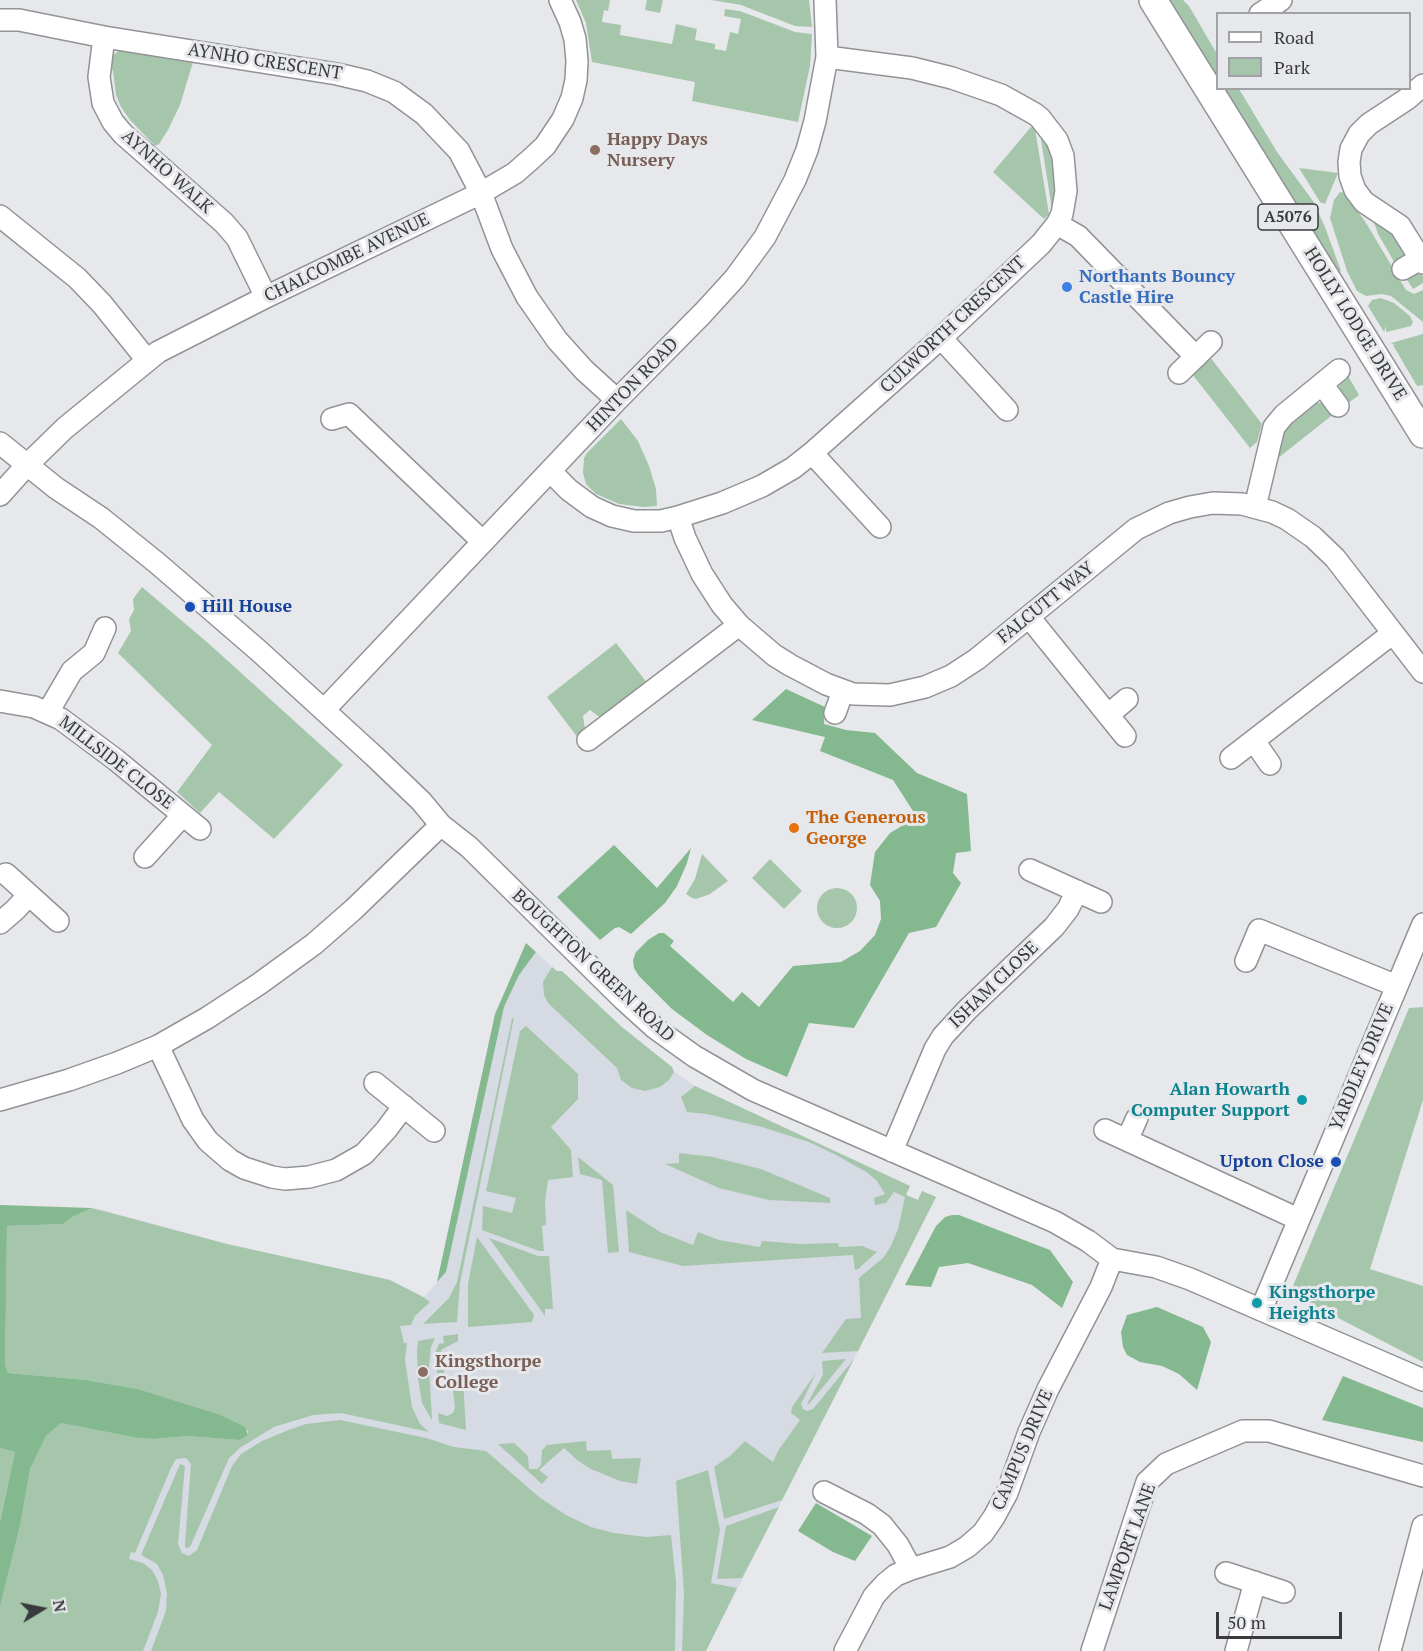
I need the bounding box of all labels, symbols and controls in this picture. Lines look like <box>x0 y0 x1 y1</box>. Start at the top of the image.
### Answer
legend <box>1216 12 1411 90</box>
text: Road <box>1274 25 1314 49</box>
street label: AYNHO CRESCENT <box>186 39 344 85</box>
text: Park <box>1274 55 1310 79</box>
street label: AYNHO WALK <box>117 125 217 219</box>
place label: Happy Days Nursery <box>607 129 708 172</box>
marker: Happy Days Nursery <box>588 143 602 157</box>
road number: A5076 <box>1258 204 1318 230</box>
street label: CHALCOMBE AVENUE <box>261 209 433 307</box>
street label: HOLLY LODGE DRIVE <box>1299 243 1411 405</box>
street label: CULWORTH CRESCENT <box>876 252 1030 398</box>
place label: Northants Bouncy Castle Hire <box>1079 266 1235 308</box>
marker: Northants Bouncy Castle Hire <box>1060 280 1074 294</box>
street label: HINTON ROAD <box>583 333 683 437</box>
street label: FALCUTT WAY <box>993 557 1099 649</box>
place label: Hill House <box>202 596 292 618</box>
marker: Hill House <box>183 600 197 614</box>
street label: MILLSIDE CLOSE <box>54 711 178 815</box>
place label: The Generous George <box>806 807 926 850</box>
marker: The Generous George <box>787 821 801 835</box>
street label: BOUGHTON GREEN ROAD <box>507 885 679 1047</box>
street label: ISHAM CLOSE <box>945 937 1043 1033</box>
street label: YARDLEY DRIVE <box>1325 1000 1399 1134</box>
place label: Alan Howarth Computer Support <box>1131 1079 1290 1122</box>
marker: Alan Howarth Computer Support <box>1295 1093 1309 1107</box>
place label: Upton Close <box>1220 1151 1324 1173</box>
marker: Upton Close <box>1329 1155 1343 1169</box>
place label: Kingsthorpe Heights <box>1269 1282 1375 1324</box>
marker: Kingsthorpe Heights <box>1250 1296 1264 1310</box>
place label: Kingsthorpe College <box>435 1351 541 1394</box>
marker: Kingsthorpe College <box>416 1365 430 1379</box>
street label: CAMPUS DRIVE <box>988 1386 1058 1514</box>
street label: LAMPORT LANE <box>1095 1481 1161 1613</box>
north arrow <box>12 1579 72 1639</box>
text: N <box>48 1598 72 1614</box>
scale bar <box>1219 1600 1345 1638</box>
text: 50 m <box>1227 1610 1266 1634</box>

